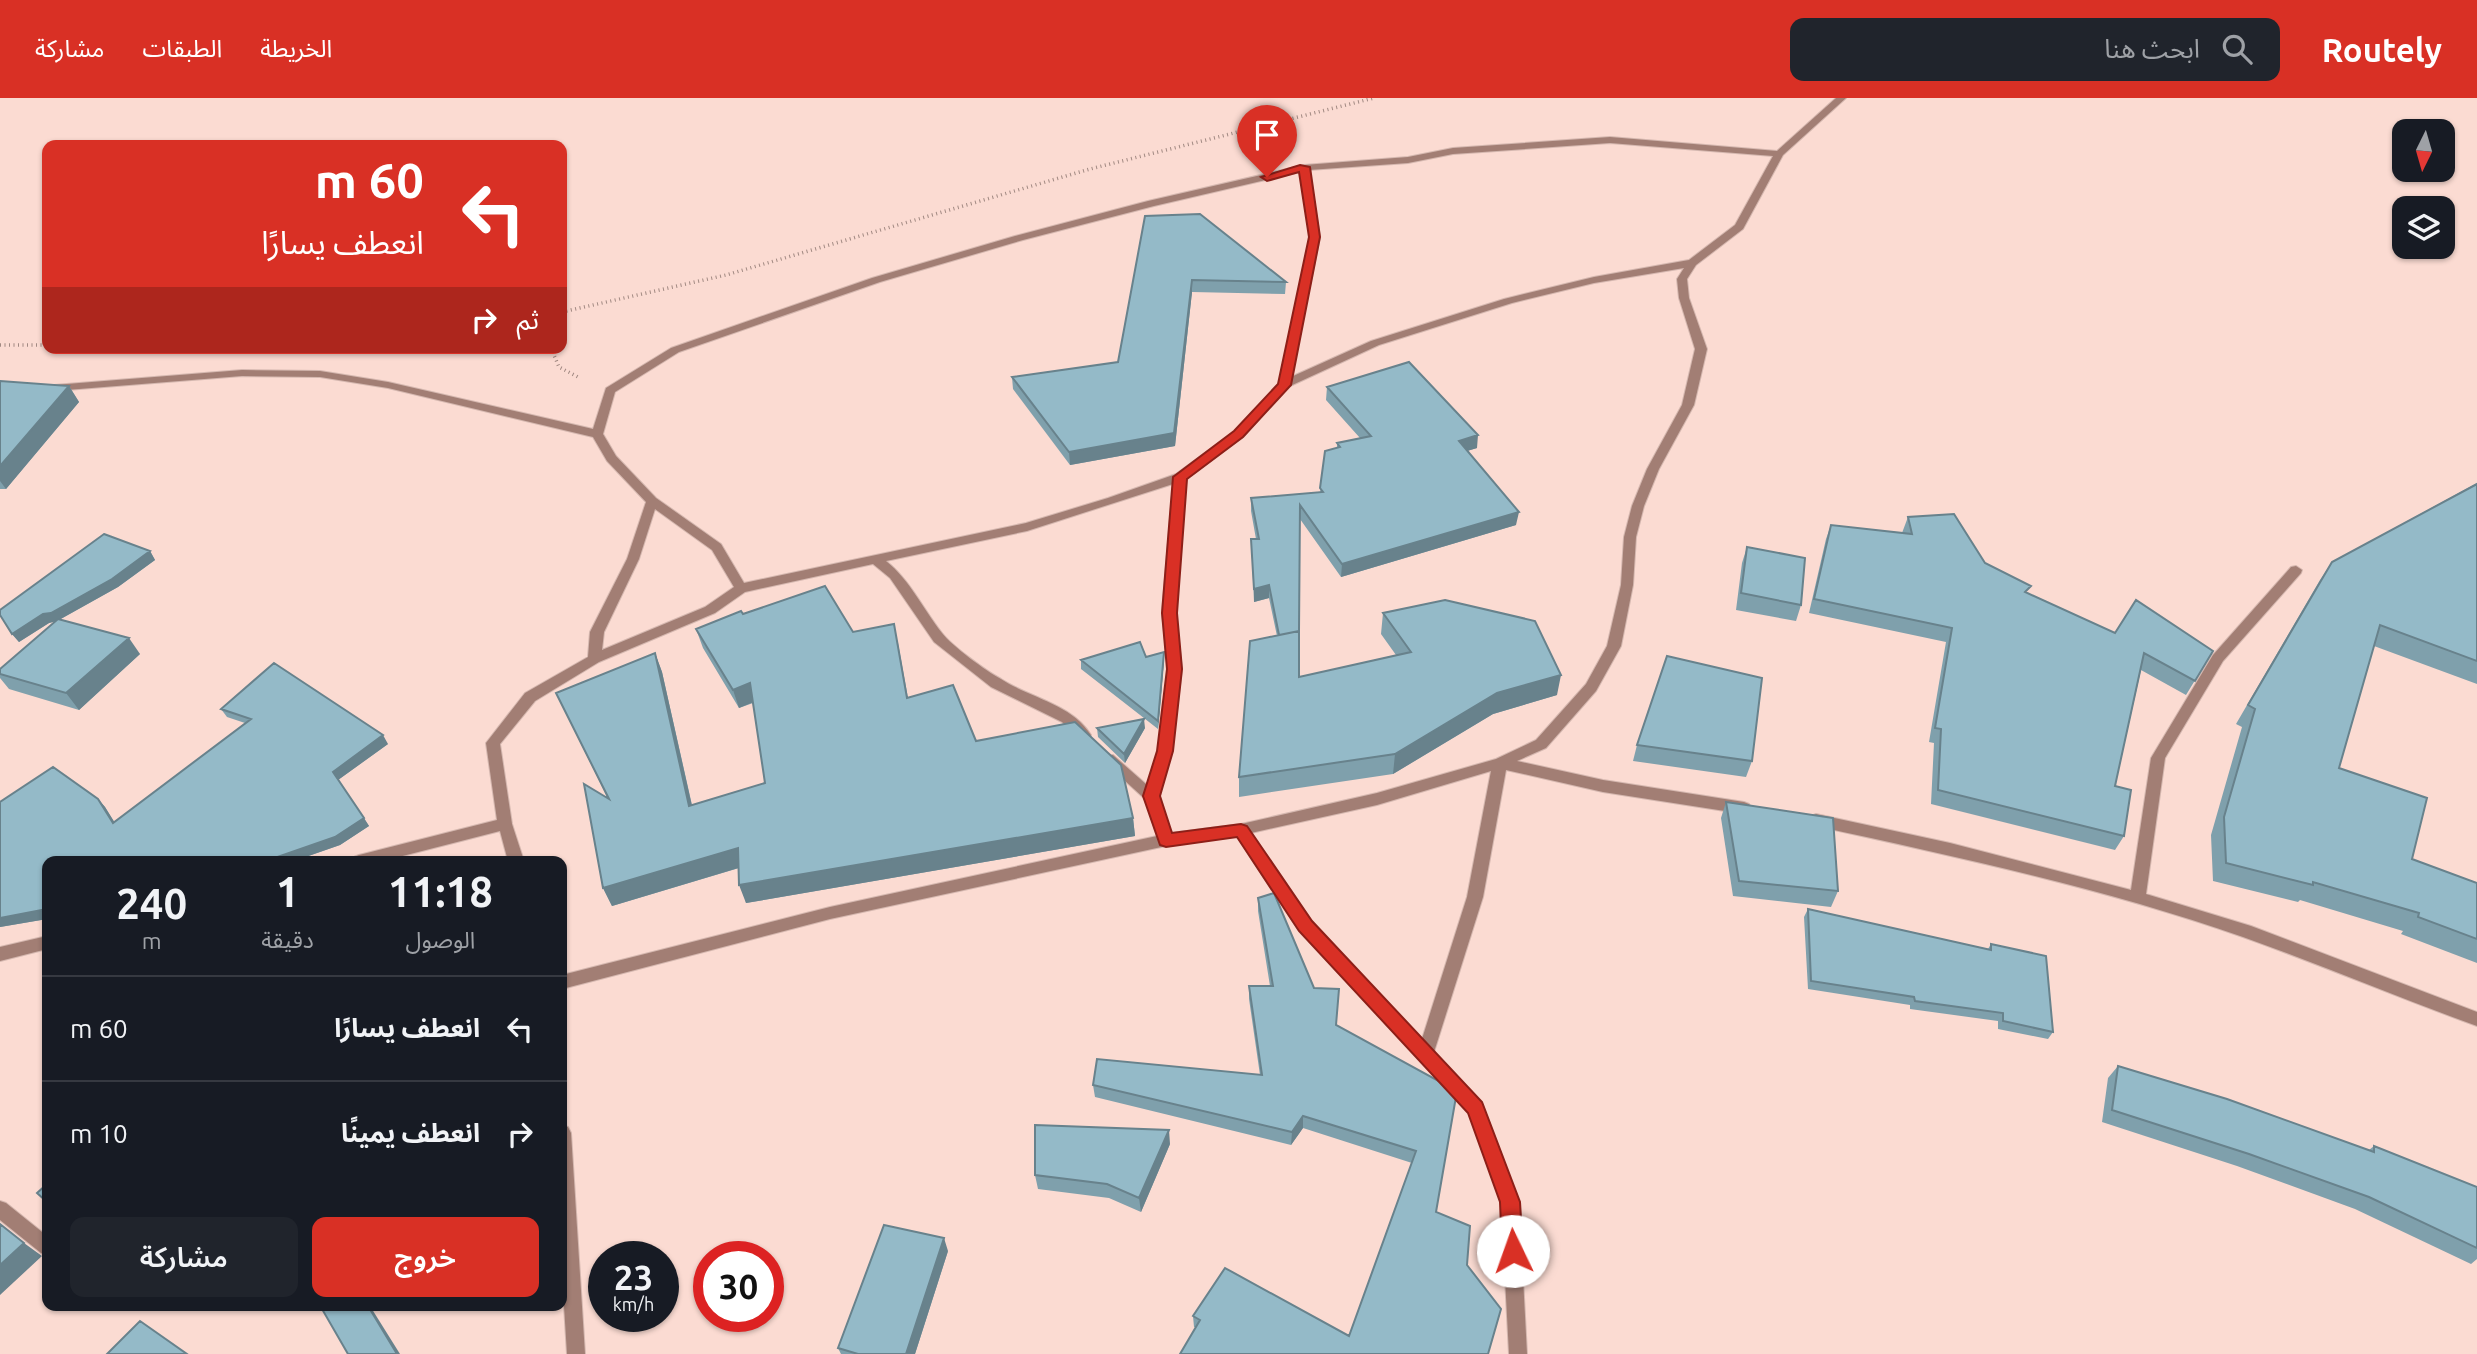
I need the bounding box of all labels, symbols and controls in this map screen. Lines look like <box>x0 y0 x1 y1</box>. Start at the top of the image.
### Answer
search box <box>1790 18 2280 81</box>
icon: search <box>2218 30 2256 68</box>
text: Routely <box>2322 31 2442 68</box>
text: ابحث هنا <box>2104 34 2200 63</box>
text: مشاركة <box>35 35 104 62</box>
text: الطبقات <box>142 35 222 62</box>
text: الخريطة <box>260 35 332 62</box>
pin <box>1237 105 1297 177</box>
icon: arrive <box>1248 116 1286 154</box>
north arrow <box>2392 119 2455 182</box>
map controls <box>2392 119 2455 259</box>
text: 60 m <box>315 152 424 207</box>
icon: left <box>448 168 539 259</box>
button: layers <box>2392 196 2455 259</box>
text: انعطف يسارًا <box>261 224 424 260</box>
icon: right <box>465 301 503 339</box>
text: ثم <box>517 305 539 334</box>
text: 1 <box>276 868 299 915</box>
text: 11:18 <box>388 868 493 915</box>
text: 240 <box>116 880 187 927</box>
text: دقيقة <box>261 927 314 952</box>
text: الوصول <box>405 927 475 952</box>
text: m <box>142 928 162 953</box>
icon: left <box>501 1010 539 1048</box>
text: انعطف يسارًا <box>334 1013 480 1042</box>
text: 60 m <box>70 1014 128 1043</box>
icon: right <box>501 1115 539 1153</box>
text: انعطف يمينًا <box>341 1118 480 1147</box>
text: 10 m <box>70 1119 128 1148</box>
position arrow <box>1476 1214 1550 1288</box>
button: مشاركة <box>70 1217 298 1297</box>
button: خروج <box>312 1217 539 1297</box>
speed limit sign: 30 <box>693 1241 784 1332</box>
text: 23 <box>614 1257 653 1297</box>
text: km/h <box>613 1294 654 1314</box>

